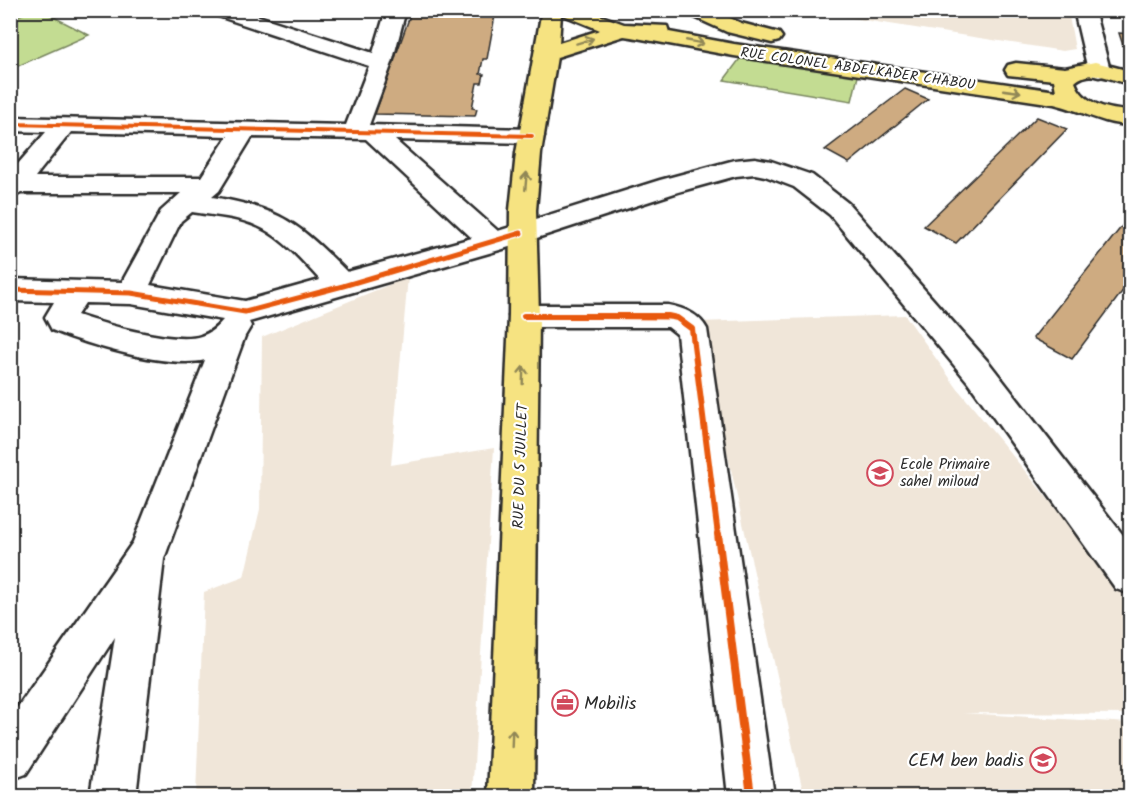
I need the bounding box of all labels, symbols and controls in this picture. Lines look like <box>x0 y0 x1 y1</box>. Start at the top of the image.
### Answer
one-way arrow <box>575 35 594 46</box>
one-way arrow <box>684 37 704 48</box>
street label: RUE COLONEL ABDELKADER CHABOU <box>739 42 977 96</box>
one-way arrow <box>1002 85 1021 96</box>
one-way arrow <box>521 171 532 191</box>
one-way arrow <box>517 366 528 386</box>
street label: RUE DU 5 JUILLET <box>507 401 535 529</box>
place label: Ecole Primaire sahel miloud <box>900 453 990 494</box>
school or university icon: Ecole Primaire sahel miloud <box>865 458 895 488</box>
office icon: Mobilis <box>550 688 580 718</box>
place label: Mobilis <box>584 690 637 719</box>
one-way arrow <box>507 729 518 749</box>
school or university icon: CEM ben badis <box>1028 745 1058 775</box>
place label: CEM ben badis <box>908 747 1024 776</box>

